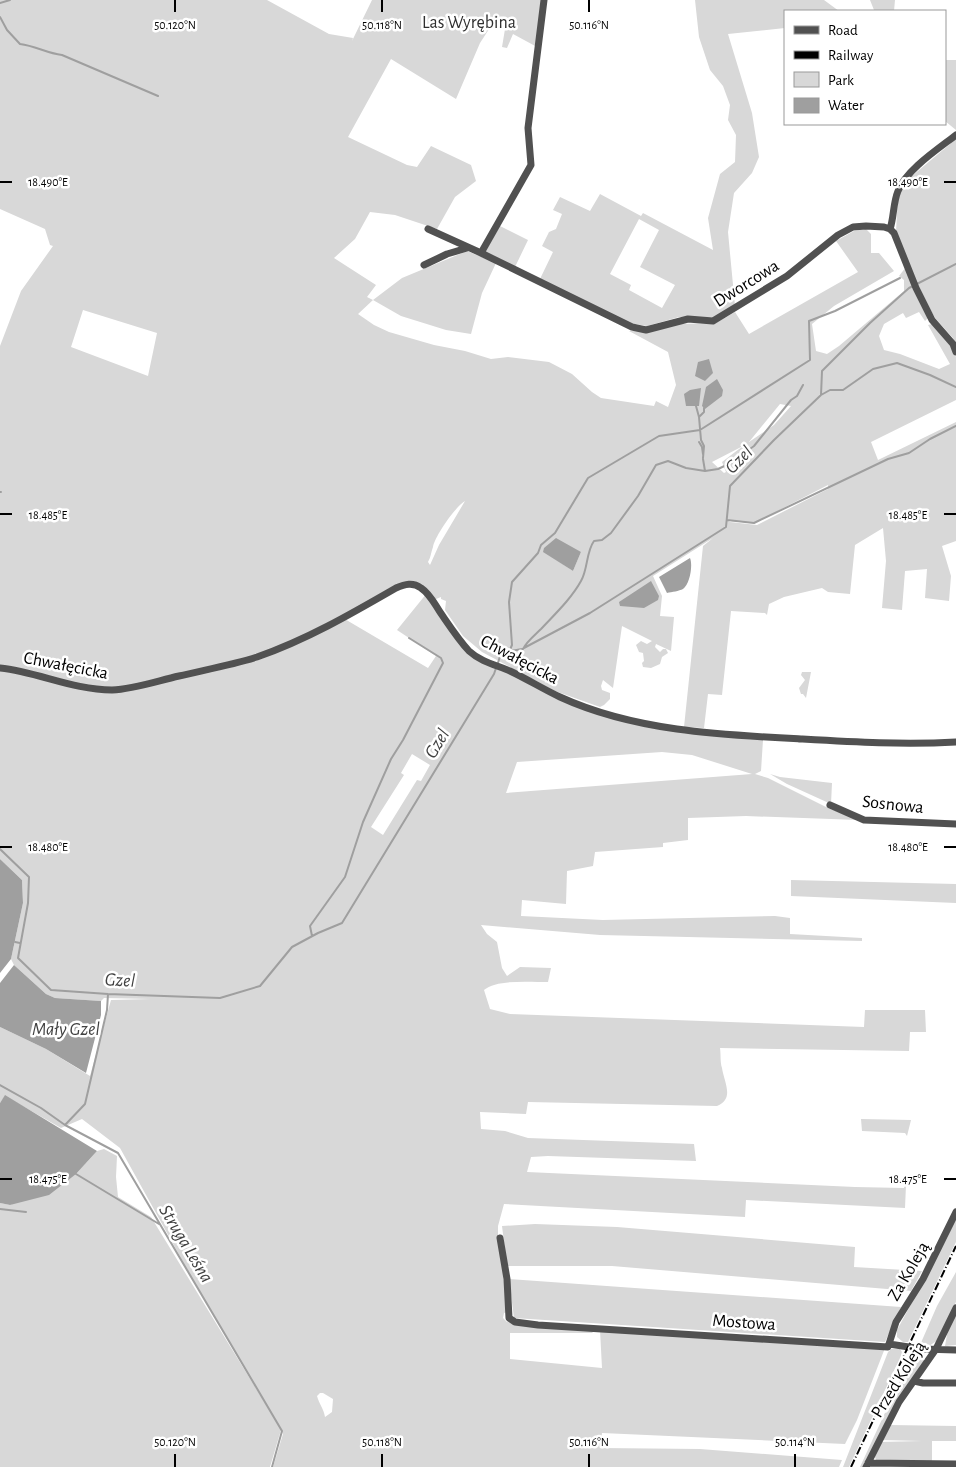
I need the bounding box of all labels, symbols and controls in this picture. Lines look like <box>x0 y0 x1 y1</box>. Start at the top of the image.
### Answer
legend <box>784 10 946 125</box>
park label: Las Wyrębina <box>422 14 516 32</box>
text: 50.120°N <box>154 19 196 31</box>
text: 50.118°N <box>362 19 402 31</box>
text: 50.116°N <box>569 19 609 31</box>
text: Road <box>828 23 858 38</box>
text: Railway <box>828 48 874 63</box>
text: Park <box>828 73 854 88</box>
text: Water <box>828 98 864 113</box>
text: 18.490°E <box>28 176 68 188</box>
text: 18.490°E <box>888 176 928 188</box>
street label: Dworcowa <box>711 257 783 311</box>
water label: Gzel <box>722 442 757 478</box>
text: 18.485°E <box>29 509 67 521</box>
text: 18.485°E <box>889 509 927 521</box>
street label: Chwałęcicka <box>477 632 562 688</box>
street label: Chwałęcicka <box>22 649 110 683</box>
water label: Gzel <box>421 726 453 762</box>
street label: Sosnowa <box>861 793 925 817</box>
text: 18.480°E <box>28 841 68 853</box>
text: 18.480°E <box>888 841 928 853</box>
water label: Gzel <box>104 970 136 991</box>
water label: Mały Gzel <box>32 1020 100 1039</box>
text: 18.475°E <box>29 1173 67 1185</box>
text: 18.475°E <box>889 1173 927 1185</box>
water label: Struga Leśna <box>155 1201 216 1286</box>
street label: Za Koleją <box>885 1238 933 1304</box>
street label: Mostowa <box>712 1312 776 1334</box>
street label: Przed Koleją <box>868 1337 930 1421</box>
text: 50.120°N <box>154 1436 196 1448</box>
text: 50.118°N <box>362 1436 402 1448</box>
text: 50.116°N <box>569 1436 609 1448</box>
text: 50.114°N <box>775 1436 815 1448</box>

